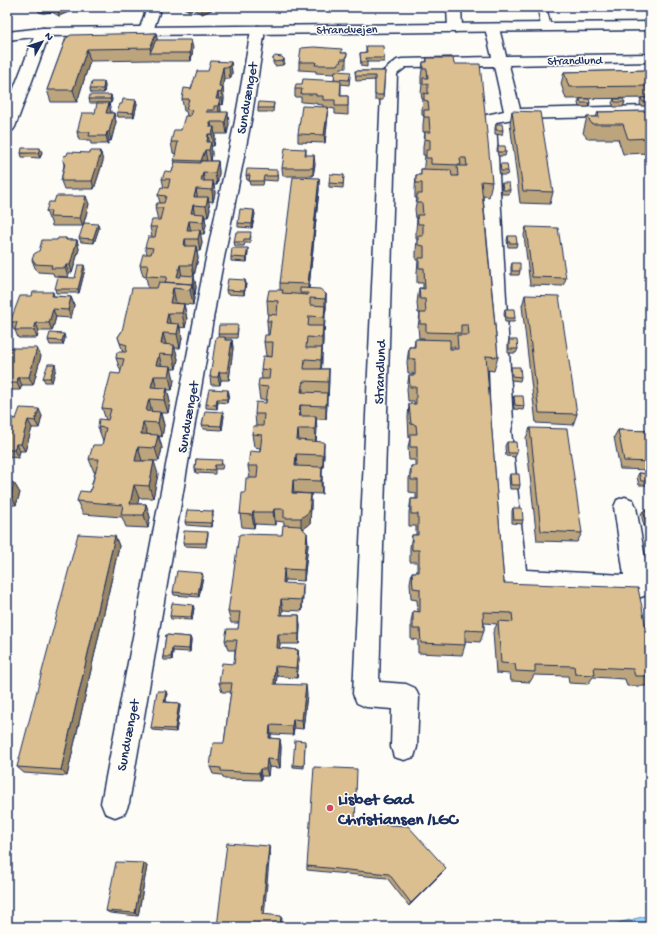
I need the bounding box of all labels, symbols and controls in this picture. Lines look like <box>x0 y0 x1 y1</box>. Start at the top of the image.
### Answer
north arrow <box>22 22 62 62</box>
street label: Strandvejen <box>316 23 378 39</box>
text: N <box>41 30 55 44</box>
street label: Strandlund <box>547 55 604 69</box>
street label: Sundvænget <box>234 60 263 136</box>
street label: Strandlund <box>372 338 391 405</box>
street label: Sundvænget <box>175 379 204 455</box>
street label: Sundvænget <box>114 697 145 773</box>
place label: Lisbet Gad Christiansen /LGC <box>337 791 460 831</box>
marker: Lisbet Gad Christiansen /LGC <box>325 803 335 813</box>

